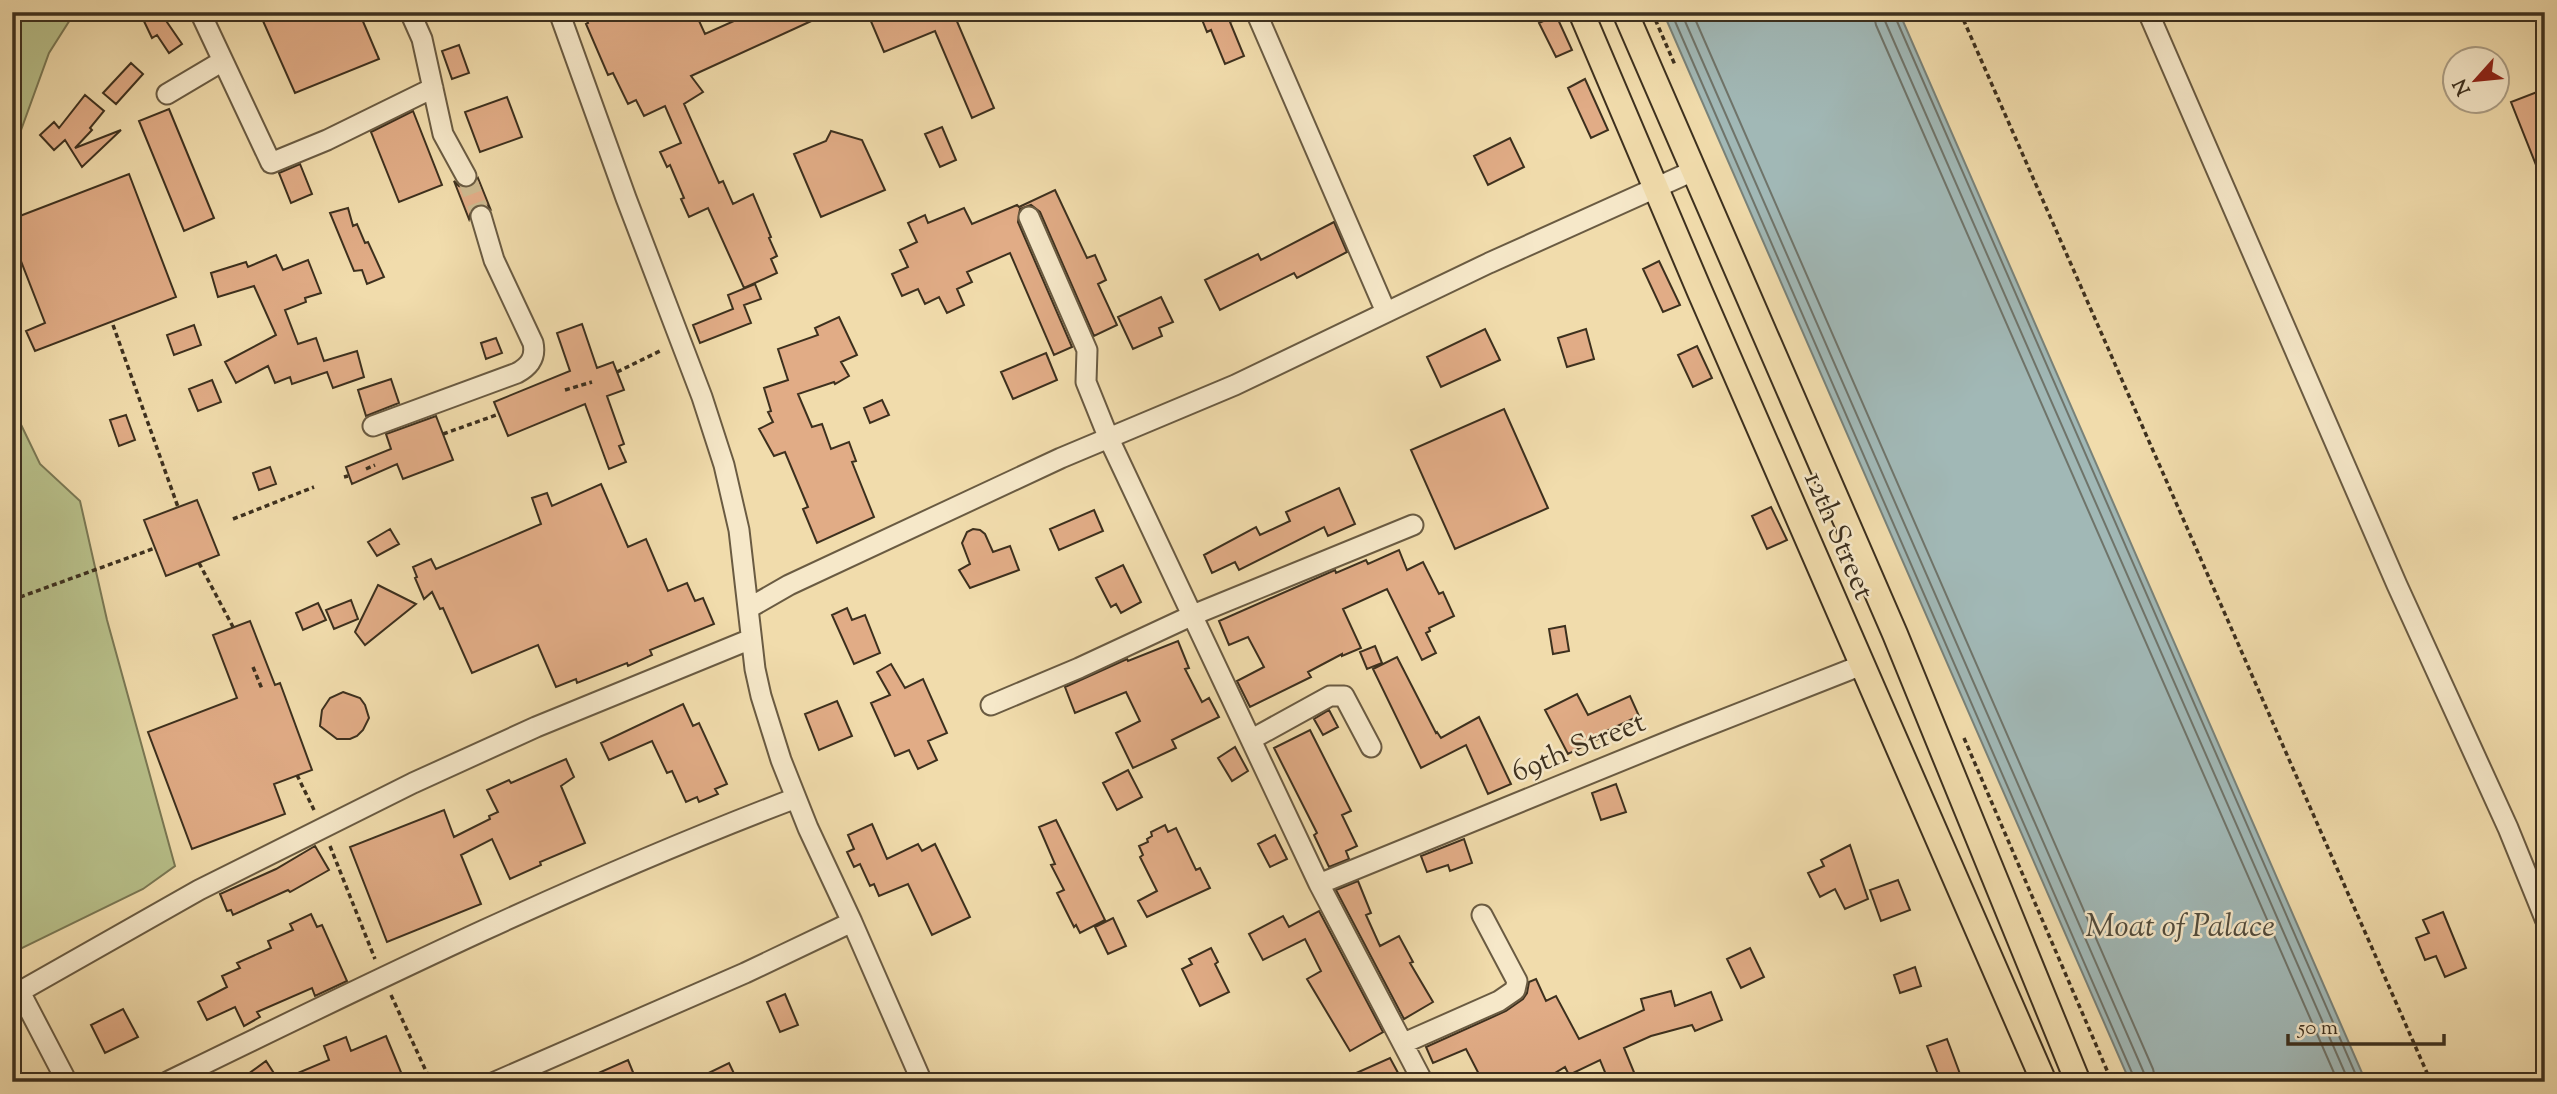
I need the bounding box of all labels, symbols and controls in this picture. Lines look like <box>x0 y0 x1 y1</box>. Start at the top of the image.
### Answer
north arrow <box>2442 46 2512 116</box>
text: N <box>2448 74 2479 99</box>
street label: 12th Street <box>1791 465 1884 607</box>
street label: 69th Street <box>1505 702 1652 795</box>
water label: Moat of Palace <box>2085 905 2275 951</box>
scale bar <box>2288 1003 2443 1047</box>
text: 50 m <box>2297 1014 2338 1044</box>

